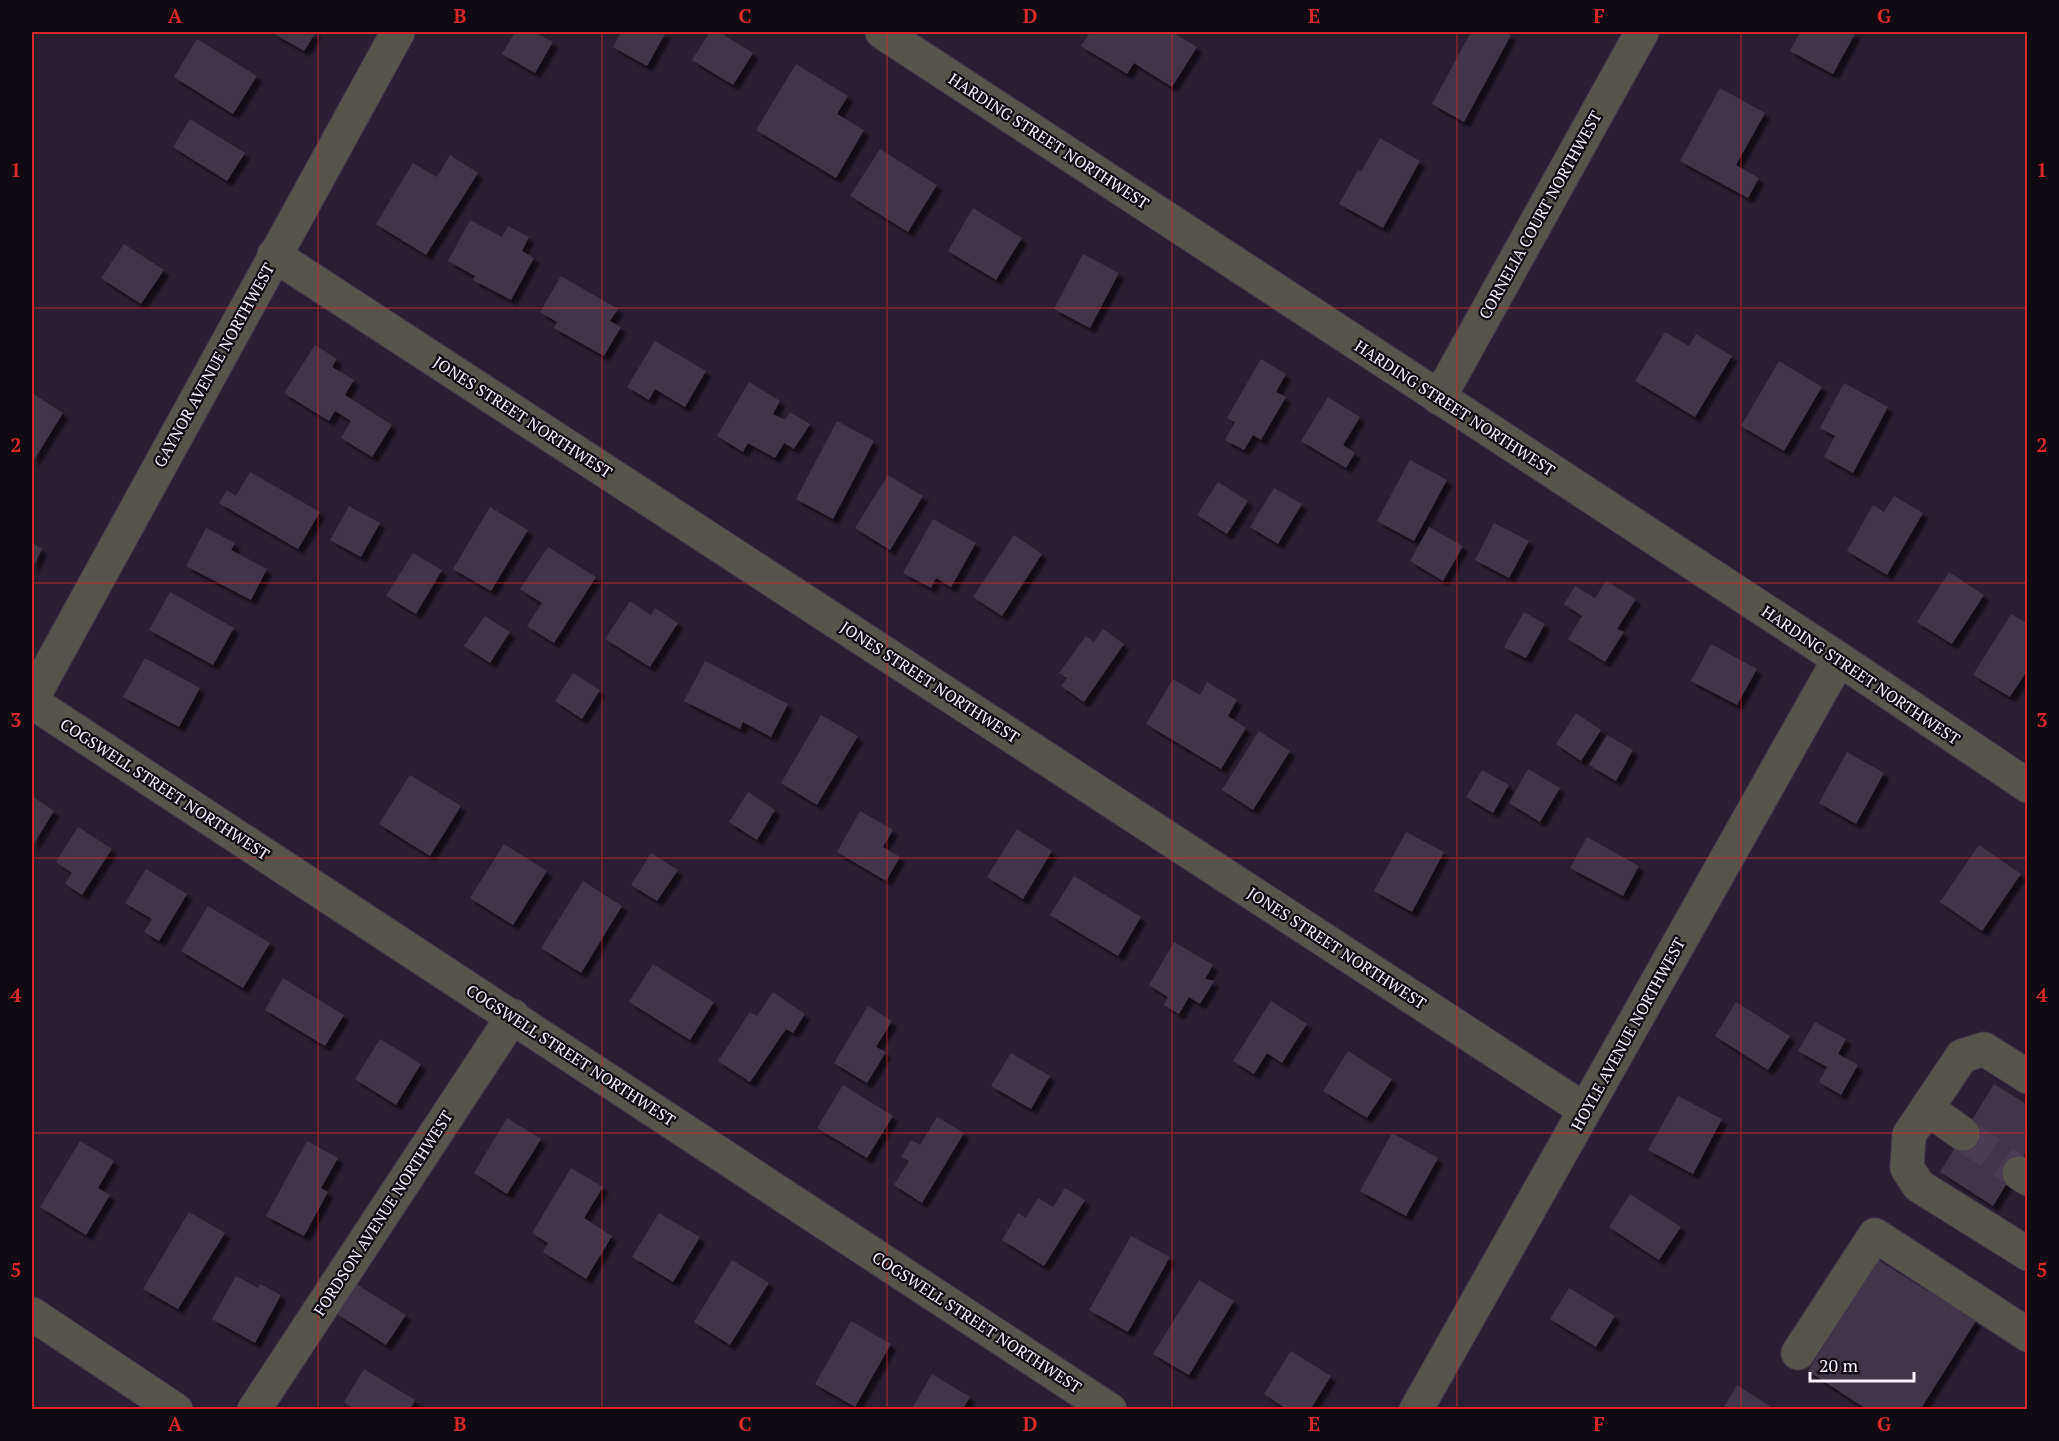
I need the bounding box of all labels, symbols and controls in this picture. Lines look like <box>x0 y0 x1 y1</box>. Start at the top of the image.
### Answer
text: A <box>168 2 183 29</box>
text: B <box>454 2 467 29</box>
text: C <box>738 2 752 29</box>
text: D <box>1023 2 1037 29</box>
text: E <box>1308 2 1320 29</box>
text: F <box>1593 2 1605 29</box>
text: G <box>1877 2 1891 29</box>
street label: HARDING STREET NORTHWEST <box>945 68 1153 214</box>
street label: CORNELIA COURT NORTHWEST <box>1473 107 1607 323</box>
text: 1 <box>10 156 22 183</box>
text: 1 <box>2036 156 2048 183</box>
street label: GAYNOR AVENUE NORTHWEST <box>148 259 280 471</box>
street label: HARDING STREET NORTHWEST <box>1351 335 1559 481</box>
street label: JONES STREET NORTHWEST <box>429 351 617 483</box>
text: 2 <box>10 431 22 458</box>
text: 2 <box>2036 431 2048 458</box>
street label: HARDING STREET NORTHWEST <box>1758 600 1965 750</box>
street label: JONES STREET NORTHWEST <box>836 616 1024 748</box>
text: 3 <box>10 706 22 733</box>
text: 3 <box>2036 706 2048 733</box>
street label: COGSWELL STREET NORTHWEST <box>56 713 274 865</box>
street label: JONES STREET NORTHWEST <box>1243 882 1431 1014</box>
street label: HOYLE AVENUE NORTHWEST <box>1566 934 1690 1134</box>
street label: COGSWELL STREET NORTHWEST <box>462 979 680 1131</box>
text: 4 <box>10 981 22 1008</box>
text: 4 <box>2036 981 2048 1008</box>
street label: FORDSON AVENUE NORTHWEST <box>308 1106 458 1320</box>
street label: COGSWELL STREET NORTHWEST <box>868 1246 1086 1398</box>
text: 5 <box>10 1256 22 1283</box>
text: 5 <box>2036 1256 2048 1283</box>
scale bar <box>1810 1345 1914 1383</box>
text: 20 m <box>1819 1353 1859 1377</box>
text: A <box>168 1410 183 1437</box>
text: B <box>454 1410 467 1437</box>
text: C <box>738 1410 752 1437</box>
text: D <box>1023 1410 1037 1437</box>
text: E <box>1308 1410 1320 1437</box>
text: F <box>1593 1410 1605 1437</box>
text: G <box>1877 1410 1891 1437</box>

